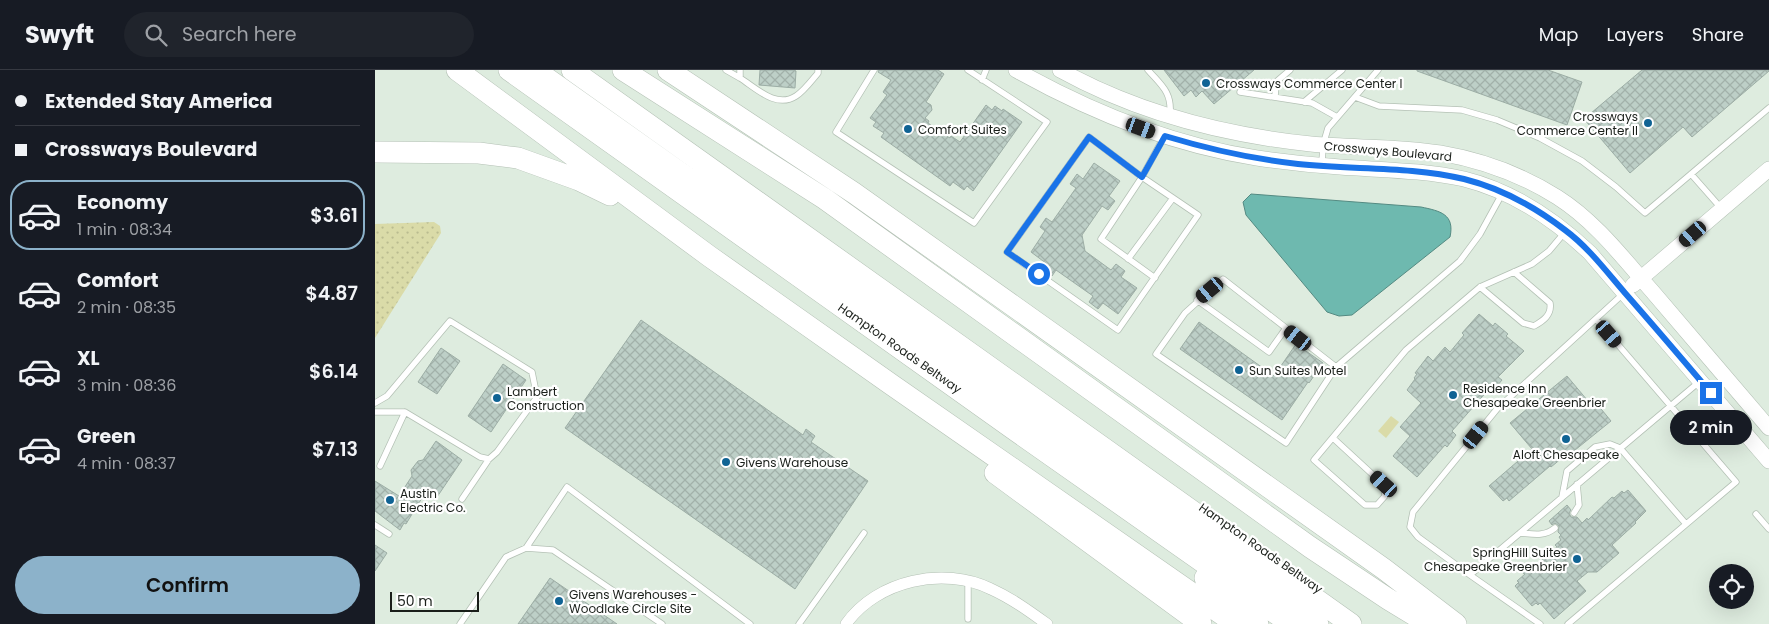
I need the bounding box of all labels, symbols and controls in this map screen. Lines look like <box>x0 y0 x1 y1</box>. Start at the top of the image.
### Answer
search box <box>124 12 474 57</box>
text: Swyft <box>25 18 94 51</box>
icon: search <box>142 21 170 49</box>
text: Search here <box>182 21 297 48</box>
text: Map <box>1539 22 1579 47</box>
text: Layers <box>1607 22 1664 47</box>
text: Share <box>1692 22 1744 47</box>
place label: Crossways Commerce Center I <box>1216 75 1403 92</box>
marker: Crossways Commerce Center I <box>1200 77 1212 89</box>
text: Extended Stay America <box>45 88 273 115</box>
place label: Crossways Commerce Center II <box>1517 108 1638 139</box>
car <box>1124 116 1157 140</box>
marker: Crossways Commerce Center II <box>1642 117 1654 129</box>
place label: Comfort Suites <box>918 121 1007 138</box>
marker: Comfort Suites <box>902 123 914 135</box>
text: Crossways Boulevard <box>45 136 257 163</box>
street label: Crossways Boulevard <box>1323 137 1453 165</box>
text: Economy <box>77 189 168 216</box>
icon: car <box>17 193 62 238</box>
text: $3.61 <box>310 202 358 229</box>
text: 1 min · 08:34 <box>77 218 172 241</box>
car <box>1676 218 1709 250</box>
route start <box>1028 263 1050 285</box>
text: Comfort <box>77 267 159 294</box>
icon: car <box>17 271 62 316</box>
car <box>1193 275 1226 305</box>
text: $4.87 <box>305 280 358 307</box>
text: 2 min · 08:35 <box>77 296 176 319</box>
street label: Hampton Roads Beltway <box>835 299 965 397</box>
car <box>1593 318 1624 350</box>
car <box>1281 323 1314 353</box>
text: XL <box>77 345 100 372</box>
icon: car <box>17 349 62 394</box>
text: $6.14 <box>309 358 358 385</box>
place label: Sun Suites Motel <box>1249 362 1346 379</box>
marker: Sun Suites Motel <box>1233 364 1245 376</box>
text: 3 min · 08:36 <box>77 374 176 397</box>
place label: Residence Inn Chesapeake Greenbrier <box>1463 380 1607 411</box>
route end <box>1700 382 1722 404</box>
place label: Lambert Construction <box>507 383 584 414</box>
marker: Residence Inn Chesapeake Greenbrier <box>1447 389 1459 401</box>
marker: Lambert Construction <box>491 392 503 404</box>
callout: 2 min <box>1670 410 1752 446</box>
text: 2 min <box>1689 416 1733 439</box>
car <box>1460 419 1491 451</box>
text: Green <box>77 423 136 450</box>
icon: car <box>17 427 62 472</box>
marker: Aloft Chesapeake <box>1560 433 1572 445</box>
text: $7.13 <box>312 436 358 463</box>
place label: Aloft Chesapeake <box>1513 446 1619 463</box>
text: 4 min · 08:37 <box>77 452 176 475</box>
place label: Givens Warehouse <box>736 454 848 471</box>
marker: Givens Warehouse <box>720 456 732 468</box>
car <box>1367 468 1400 500</box>
place label: Austin Electric Co. <box>400 485 466 516</box>
marker: Austin Electric Co. <box>384 494 396 506</box>
street label: Hampton Roads Beltway <box>1196 499 1326 597</box>
place label: SpringHill Suites Chesapeake Greenbrier <box>1424 544 1568 575</box>
marker: SpringHill Suites Chesapeake Greenbrier <box>1571 553 1583 565</box>
button: Confirm <box>15 556 360 614</box>
map controls <box>1709 564 1754 609</box>
button: locate <box>1709 564 1754 609</box>
place label: Givens Warehouses - Woodlake Circle Site <box>569 586 697 617</box>
scale bar <box>390 589 479 612</box>
text: 50 m <box>397 591 433 611</box>
marker: Givens Warehouses - Woodlake Circle Site <box>553 595 565 607</box>

